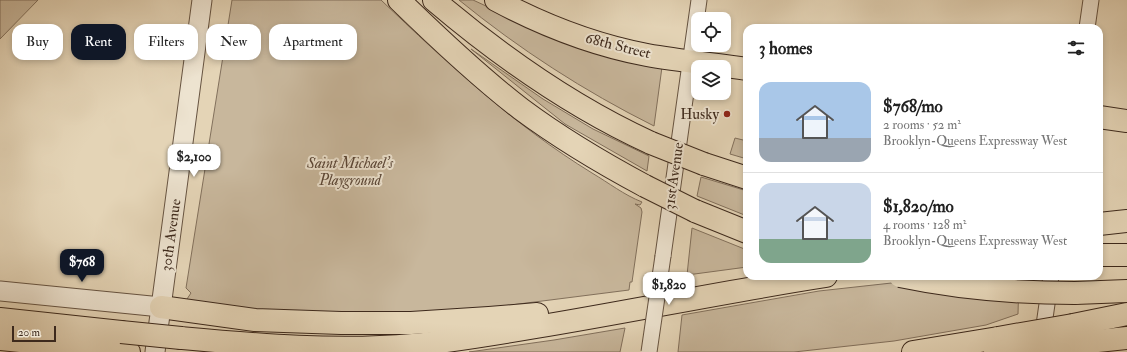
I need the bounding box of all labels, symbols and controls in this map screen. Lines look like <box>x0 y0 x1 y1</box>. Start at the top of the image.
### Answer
map controls <box>691 12 731 100</box>
button: locate <box>691 12 731 52</box>
chip: Buy <box>12 24 63 60</box>
chip: Rent <box>71 24 126 60</box>
chip: Filters <box>134 24 198 60</box>
chip: New <box>206 24 261 60</box>
chip: Apartment <box>269 24 357 60</box>
street label: 68th Street <box>583 29 653 63</box>
icon: filters <box>1065 37 1087 59</box>
text: 3 homes <box>759 38 812 59</box>
button: layers <box>691 60 731 100</box>
text: $768/mo <box>883 96 943 117</box>
icon: home <box>791 98 839 146</box>
place label: Husky <box>680 105 719 124</box>
marker: Husky <box>722 109 732 119</box>
text: 2 rooms · 52 m² <box>883 117 961 133</box>
text: Brooklyn-Queens Expressway West <box>883 133 1067 149</box>
street label: 31st Avenue <box>660 141 688 211</box>
pin: $2,100 <box>161 144 227 178</box>
text: $2,100 <box>177 149 211 165</box>
park label: Saint Michael's Playground <box>306 154 394 190</box>
text: $1,820/mo <box>883 196 954 217</box>
street label: 30th Avenue <box>157 198 185 272</box>
icon: home <box>791 199 839 247</box>
text: 4 rooms · 128 m² <box>883 217 966 233</box>
text: Brooklyn-Queens Expressway West <box>883 233 1067 249</box>
pin: $768 <box>58 249 106 283</box>
text: $768 <box>69 254 95 270</box>
pin: $1,820 <box>636 272 702 306</box>
text: $1,820 <box>652 277 686 293</box>
scale bar <box>12 324 56 343</box>
text: 20 m <box>18 326 40 339</box>

